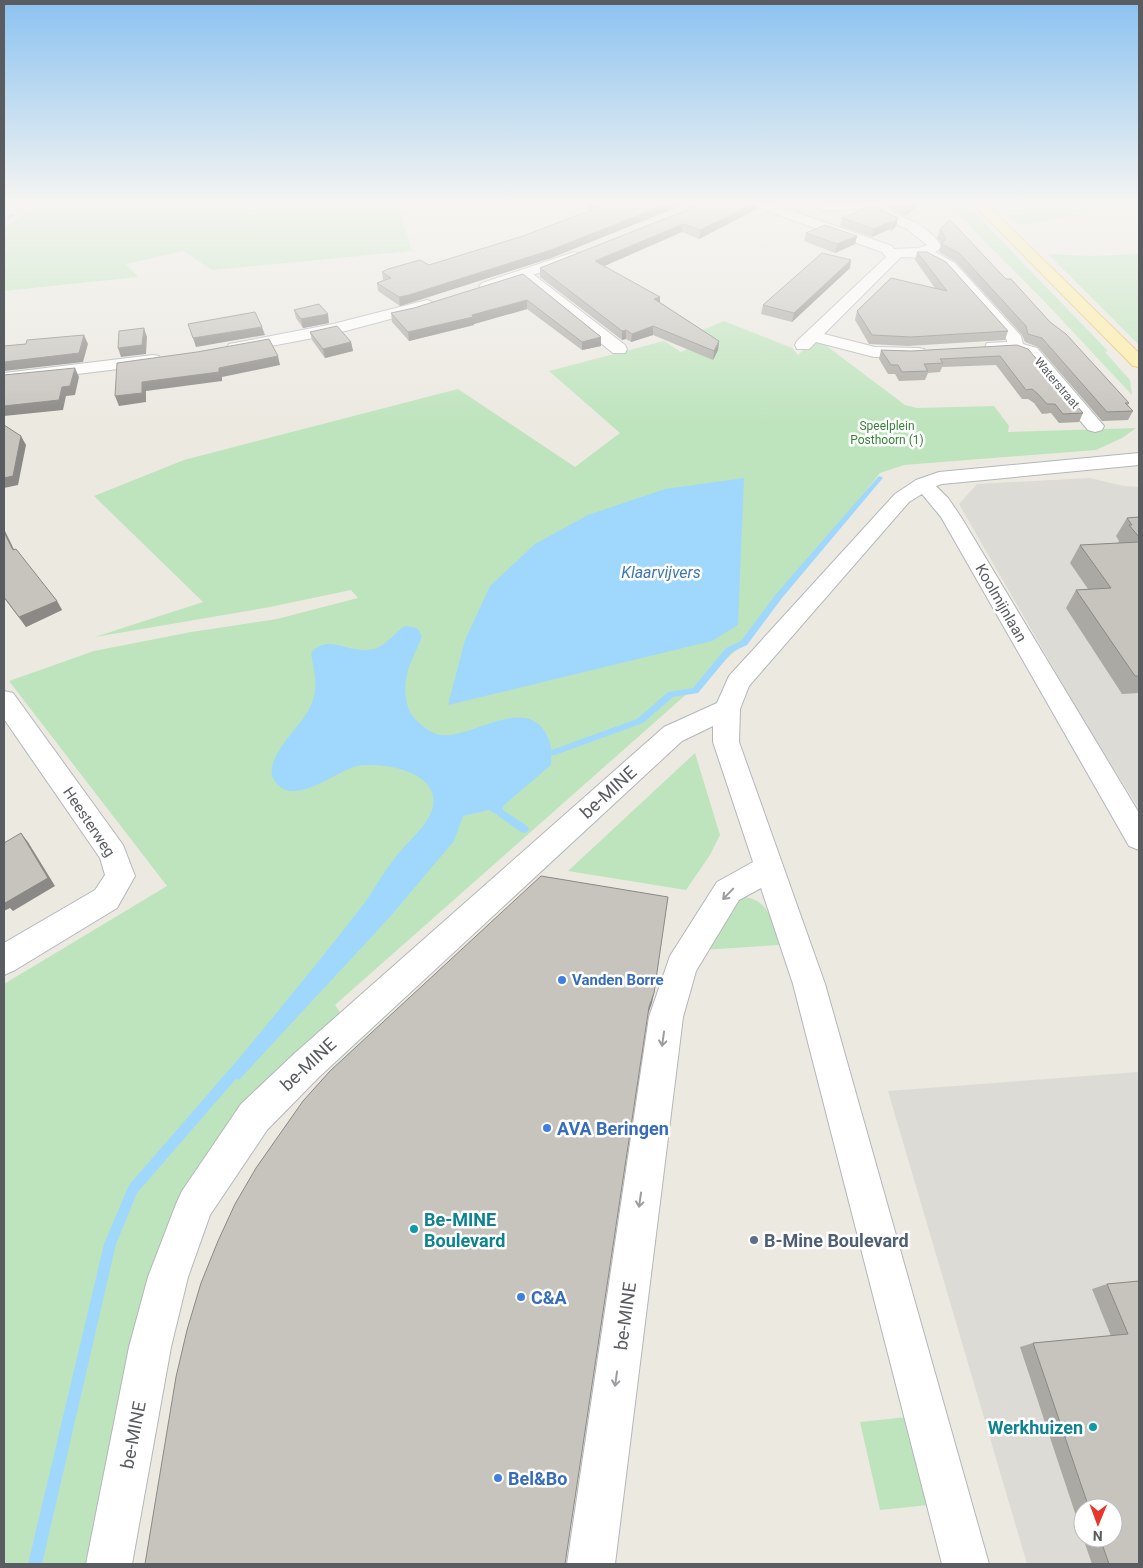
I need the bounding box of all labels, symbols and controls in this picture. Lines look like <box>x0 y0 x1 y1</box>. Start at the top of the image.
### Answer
street label: Waterstraat <box>1032 355 1082 411</box>
park label: Speelplein Posthoorn (1) <box>850 419 924 447</box>
street label: Koolmijnlaan <box>971 561 1031 645</box>
water label: Klaarvijvers <box>621 563 701 582</box>
street label: be-MINE <box>576 761 640 823</box>
street label: Heesterweg <box>59 784 119 860</box>
one-way arrow <box>722 888 734 900</box>
place label: Vanden Borre <box>572 971 664 989</box>
marker: Vanden Borre <box>556 974 568 986</box>
one-way arrow <box>657 1031 667 1047</box>
street label: be-MINE <box>276 1033 340 1095</box>
place label: AVA Beringen <box>557 1118 669 1139</box>
marker: AVA Beringen <box>541 1122 553 1134</box>
one-way arrow <box>635 1192 645 1208</box>
place label: Be-MINE Boulevard <box>424 1209 505 1251</box>
marker: Be-MINE Boulevard <box>408 1223 420 1235</box>
place label: B-Mine Boulevard <box>764 1230 909 1251</box>
marker: B-Mine Boulevard <box>748 1234 760 1246</box>
street label: be-MINE <box>610 1281 640 1351</box>
place label: C&A <box>531 1287 568 1308</box>
marker: C&A <box>515 1291 527 1303</box>
one-way arrow <box>611 1370 621 1386</box>
street label: be-MINE <box>116 1399 150 1471</box>
place label: Werkhuizen <box>988 1417 1083 1438</box>
marker: Werkhuizen <box>1087 1421 1099 1433</box>
place label: Bel&Bo <box>508 1468 567 1489</box>
marker: Bel&Bo <box>492 1472 504 1484</box>
north arrow <box>1073 1498 1123 1548</box>
text: N <box>1093 1528 1103 1544</box>

